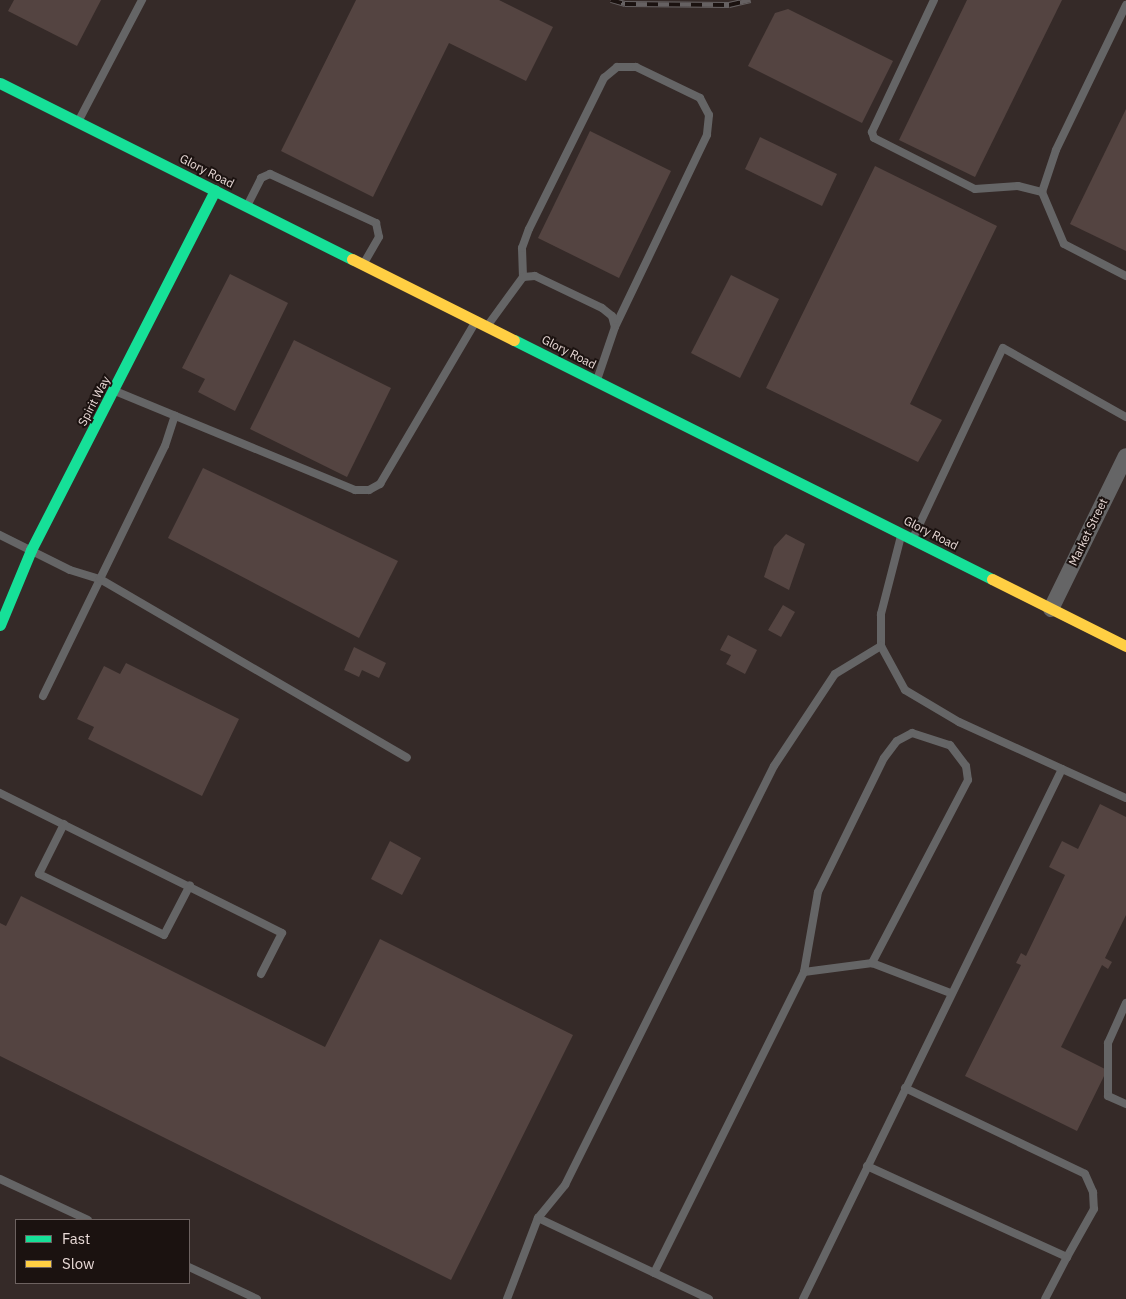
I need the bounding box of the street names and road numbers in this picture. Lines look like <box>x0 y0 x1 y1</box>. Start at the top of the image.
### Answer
street label: Glory Road <box>177 151 237 191</box>
street label: Glory Road <box>539 332 599 372</box>
street label: Spirit Way <box>75 374 113 428</box>
street label: Market Street <box>1065 496 1111 568</box>
street label: Glory Road <box>901 513 961 553</box>

